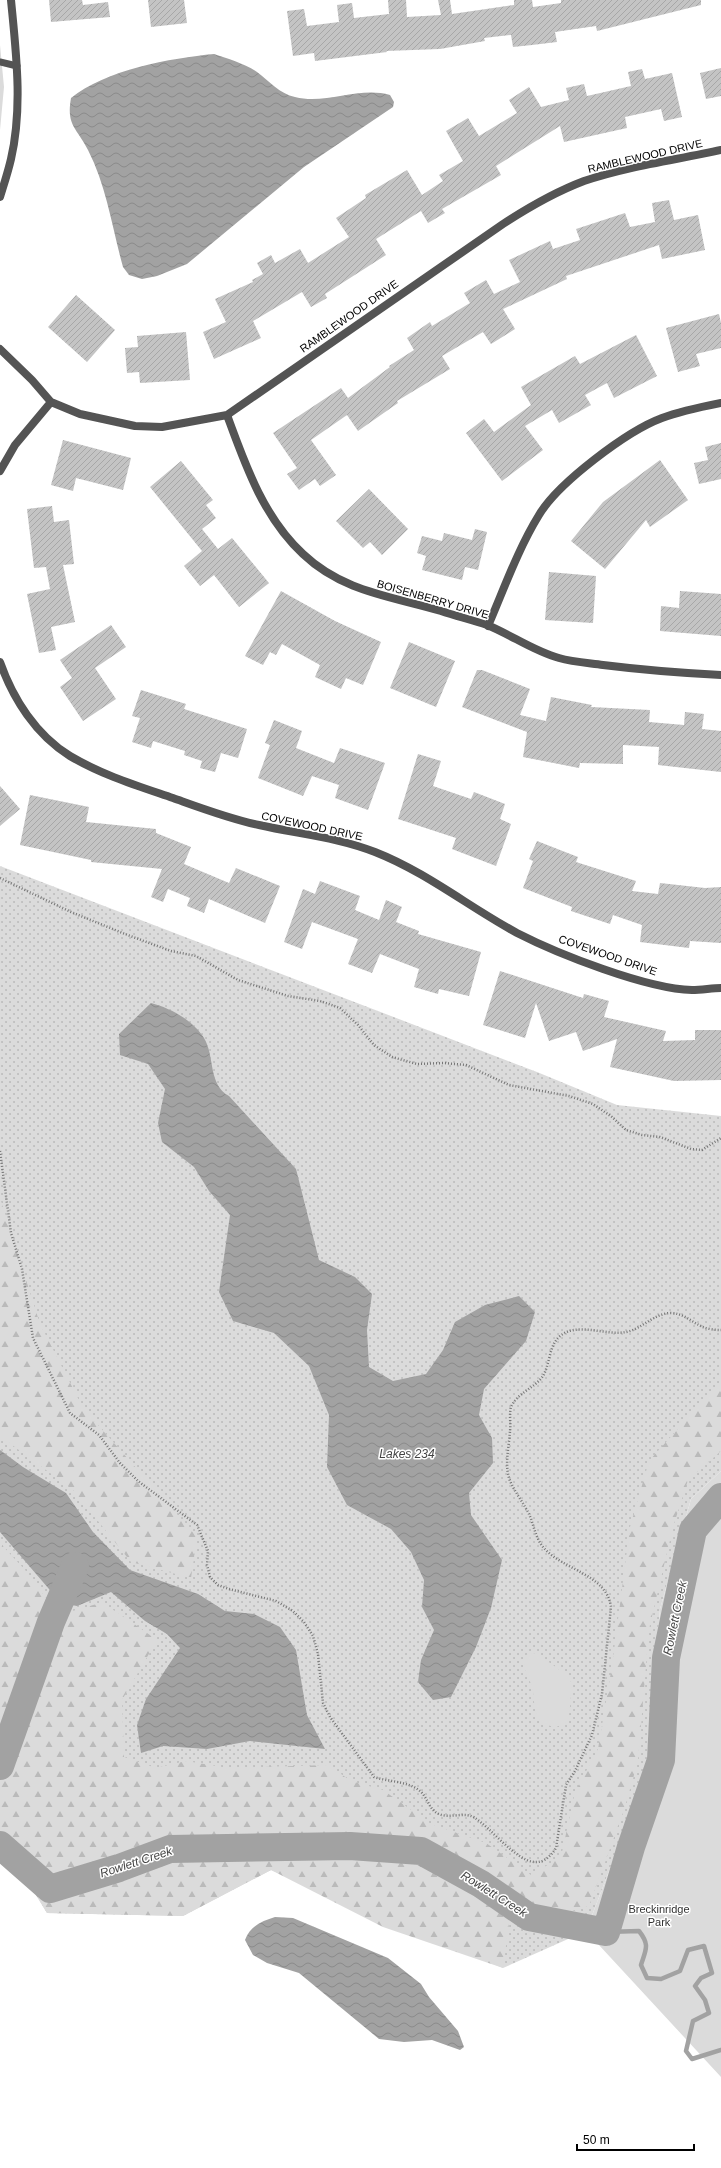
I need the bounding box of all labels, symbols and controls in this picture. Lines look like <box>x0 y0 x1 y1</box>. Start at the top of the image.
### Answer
street label: RAMBLEWOOD DRIVE <box>586 137 704 175</box>
street label: RAMBLEWOOD DRIVE <box>297 277 401 355</box>
street label: BOISENBERRY DRIVE <box>376 577 490 621</box>
street label: COVEWOOD DRIVE <box>260 809 364 843</box>
street label: COVEWOOD DRIVE <box>557 933 659 977</box>
water label: Lakes 234 <box>379 1447 435 1461</box>
water label: Rowlett Creek <box>660 1579 690 1656</box>
water label: Rowlett Creek <box>98 1843 175 1880</box>
water label: Rowlett Creek <box>458 1868 531 1920</box>
park label: Breckinridge Park <box>628 1903 690 1928</box>
scale bar <box>577 2126 694 2152</box>
text: 50 m <box>583 2133 610 2147</box>

